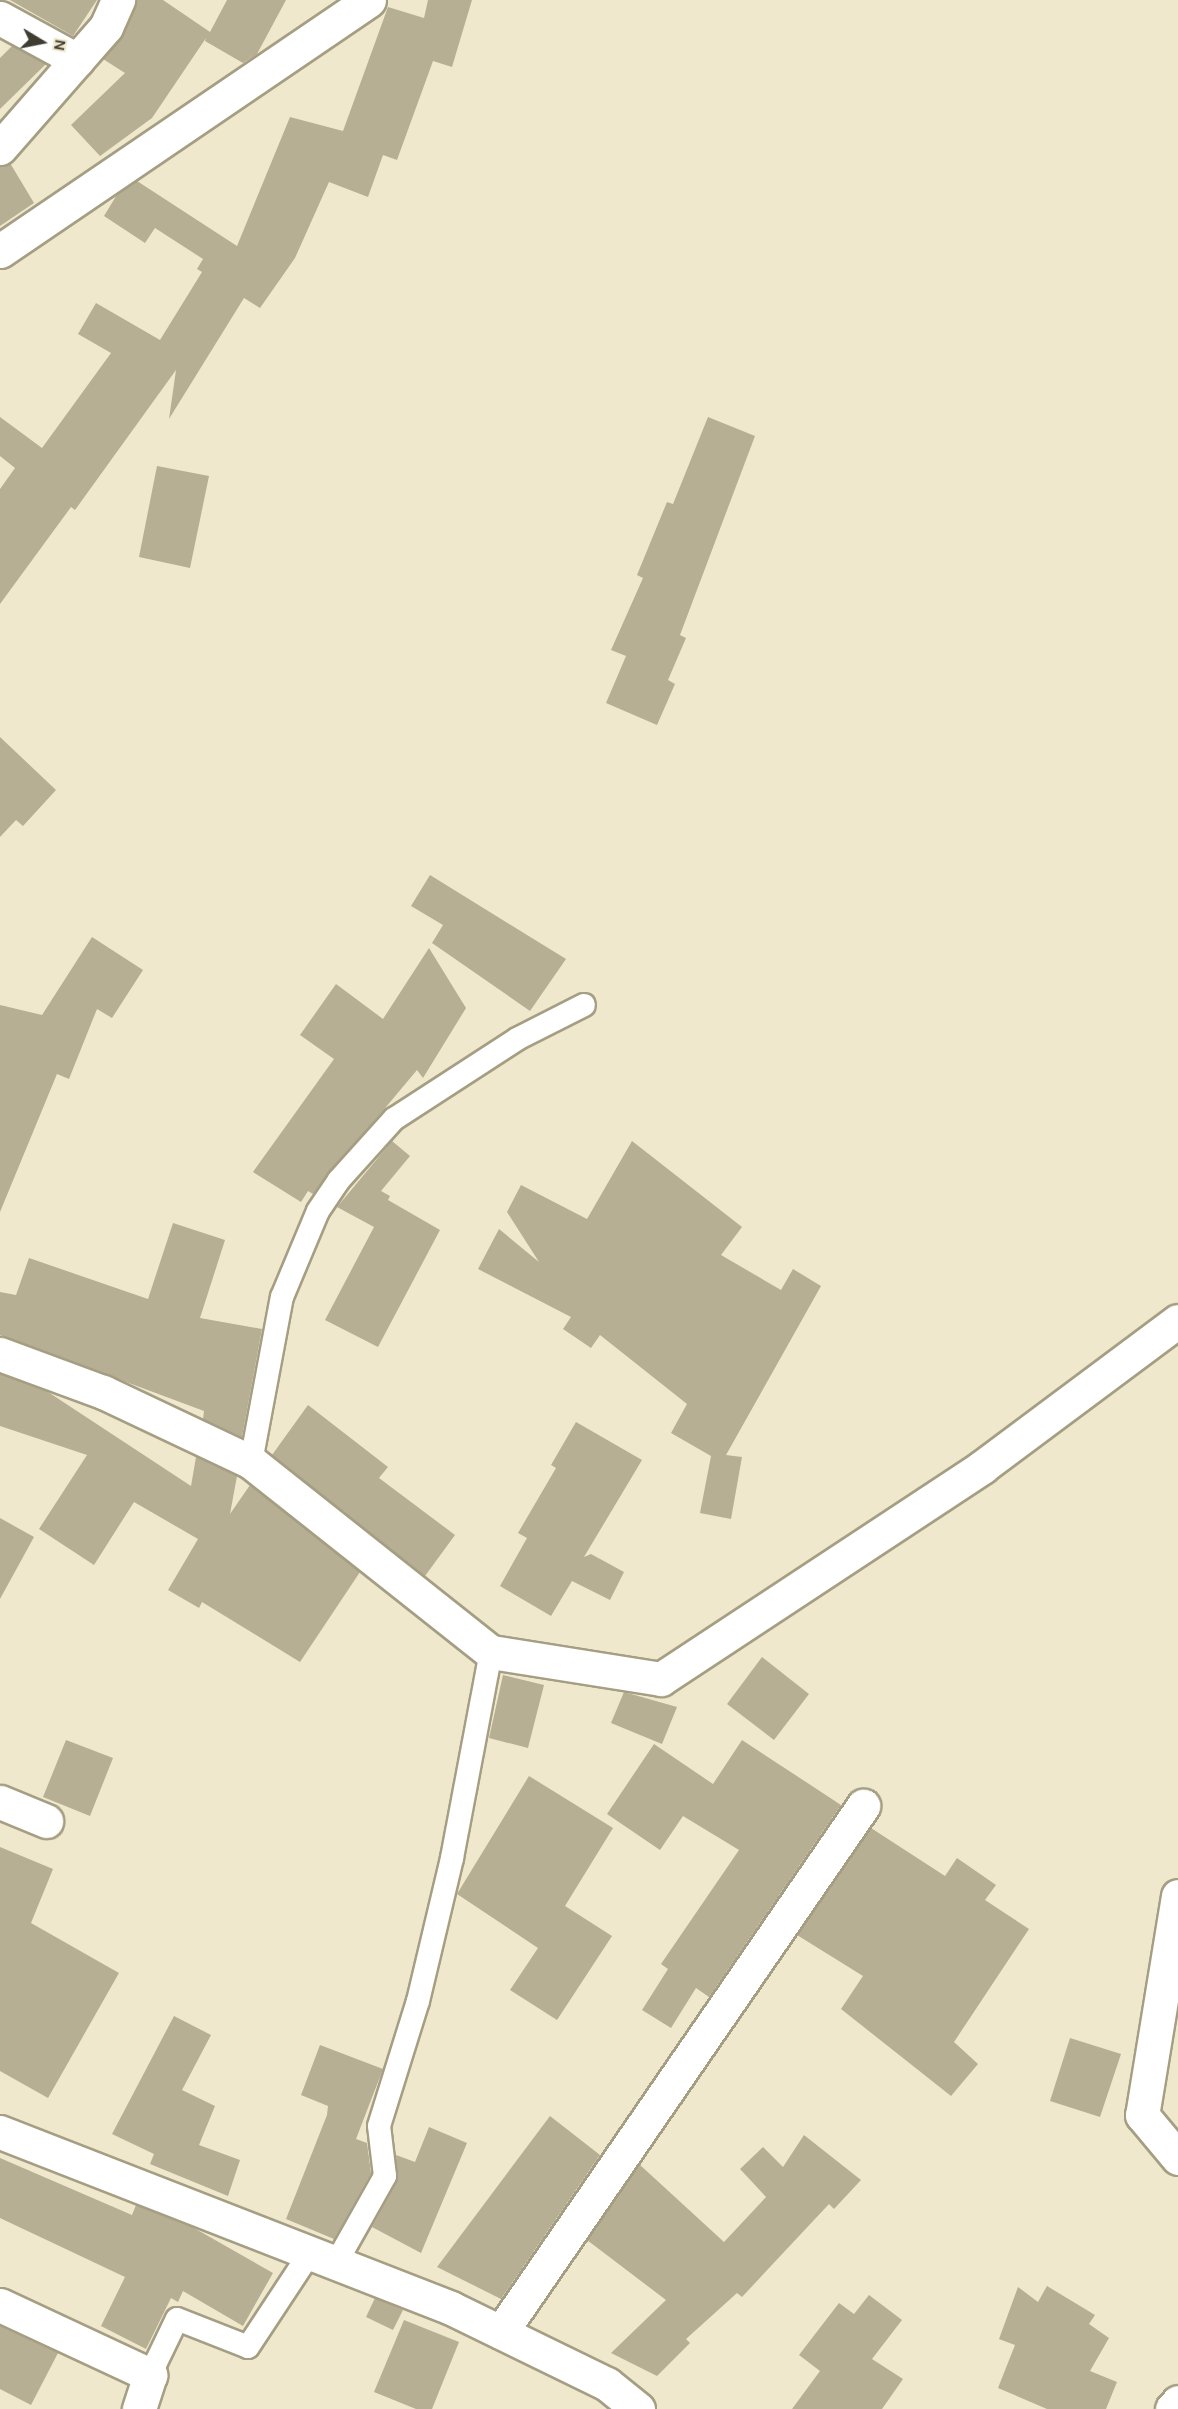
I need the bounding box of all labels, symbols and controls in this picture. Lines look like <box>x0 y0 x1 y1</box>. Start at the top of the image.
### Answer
north arrow <box>12 12 72 72</box>
text: N <box>50 38 71 53</box>

